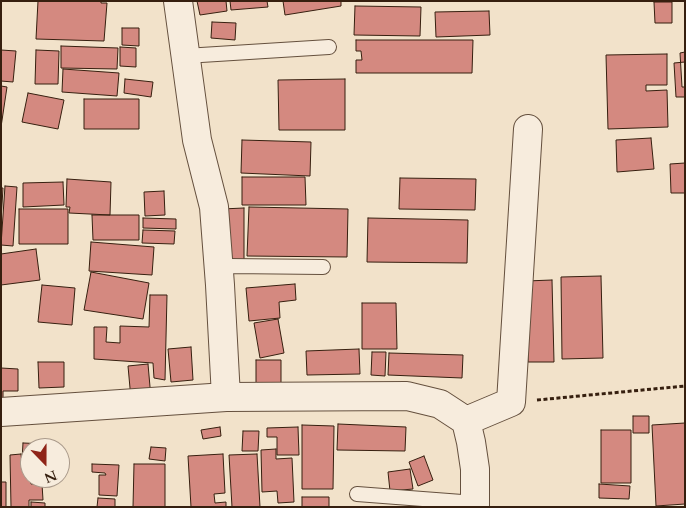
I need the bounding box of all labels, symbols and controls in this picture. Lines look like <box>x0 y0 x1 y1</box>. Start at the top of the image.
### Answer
north arrow <box>20 438 70 488</box>
text: N <box>41 465 60 488</box>

